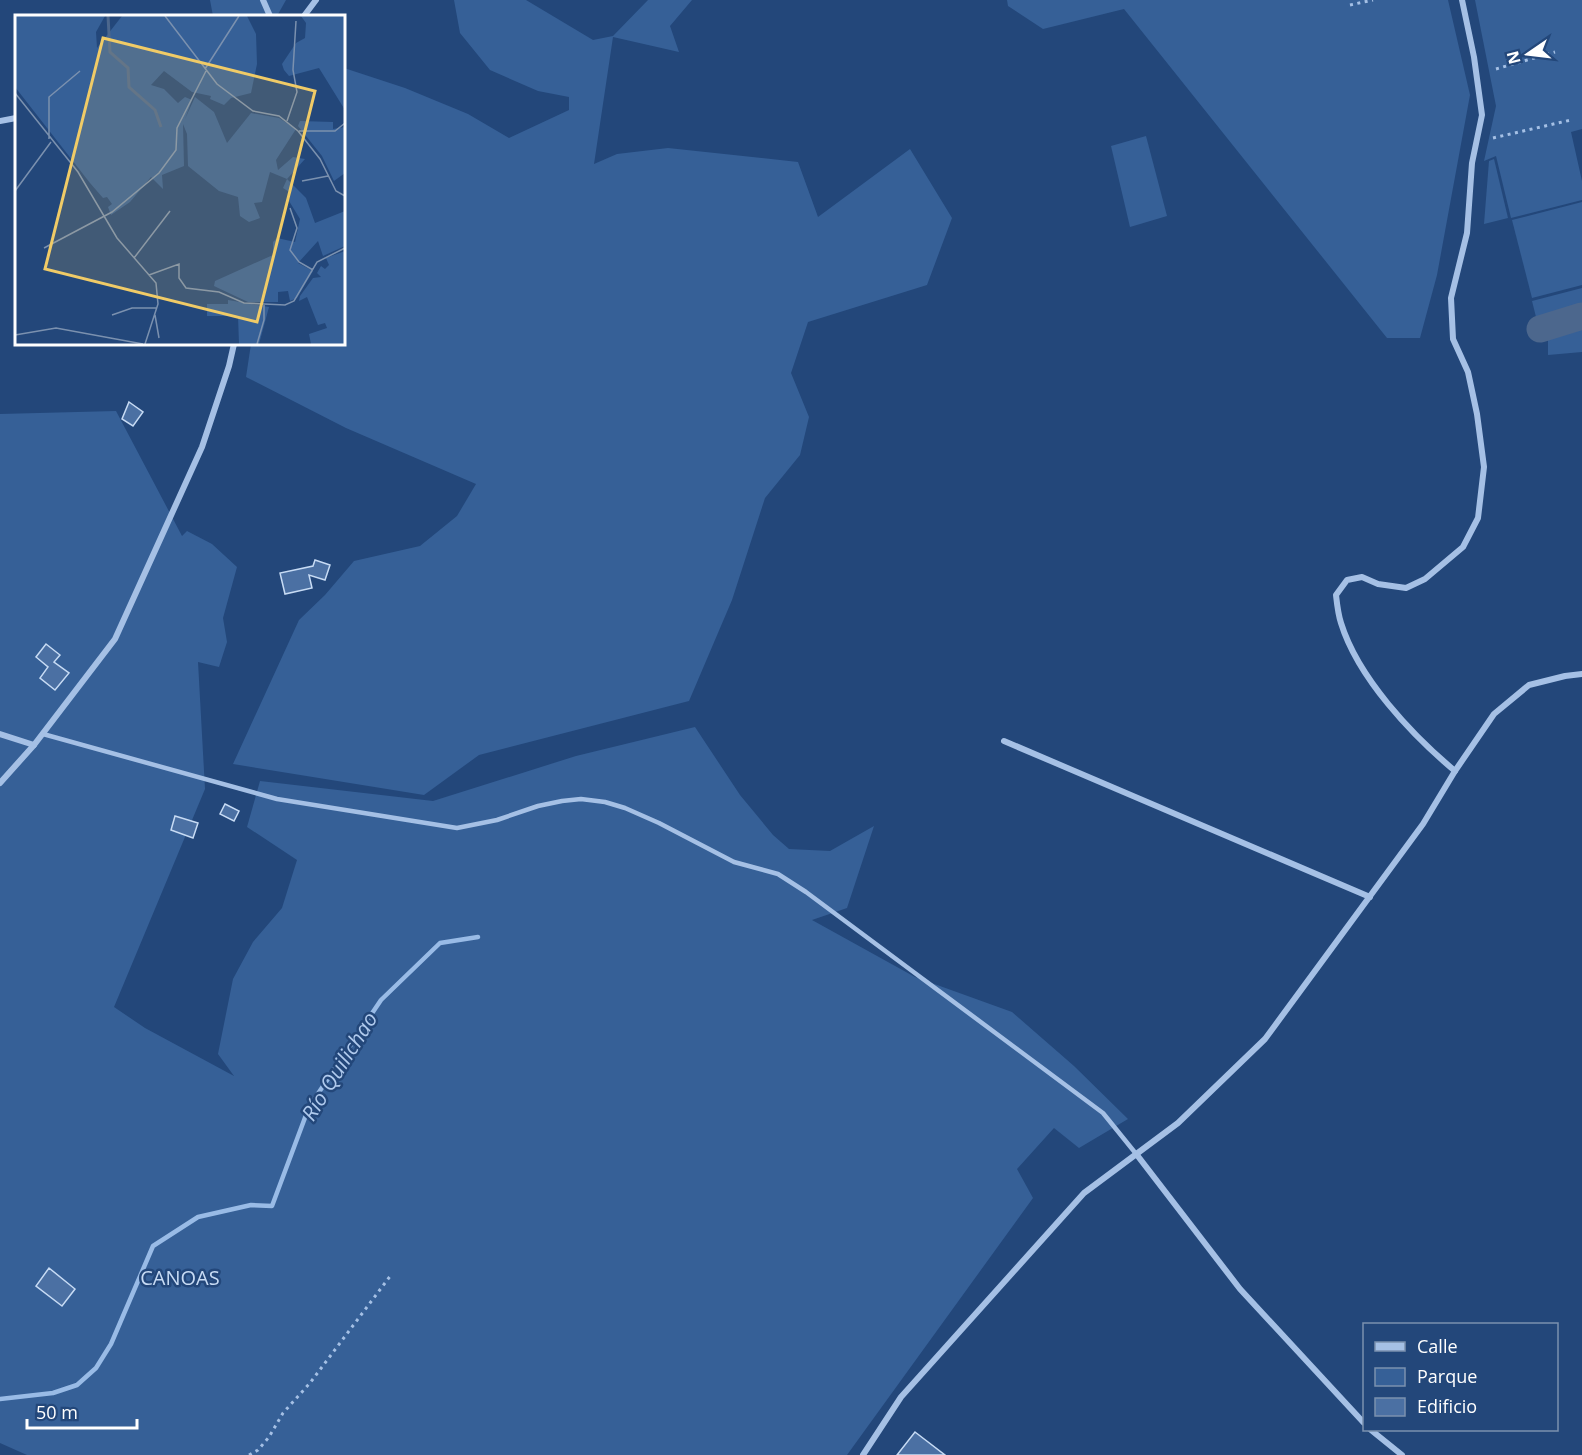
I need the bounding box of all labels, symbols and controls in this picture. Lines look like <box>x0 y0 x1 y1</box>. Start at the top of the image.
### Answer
inset map <box>15 15 345 345</box>
north arrow <box>1498 24 1558 84</box>
text: N <box>1501 49 1526 67</box>
water label: Río Quilichao <box>295 1006 383 1126</box>
park label: CANOAS <box>140 1264 220 1291</box>
legend <box>1363 1323 1558 1431</box>
text: Calle <box>1417 1334 1458 1358</box>
text: Parque <box>1417 1364 1477 1388</box>
scale bar <box>27 1392 136 1430</box>
text: Edificio <box>1417 1394 1477 1418</box>
text: 50 m <box>36 1400 78 1424</box>

